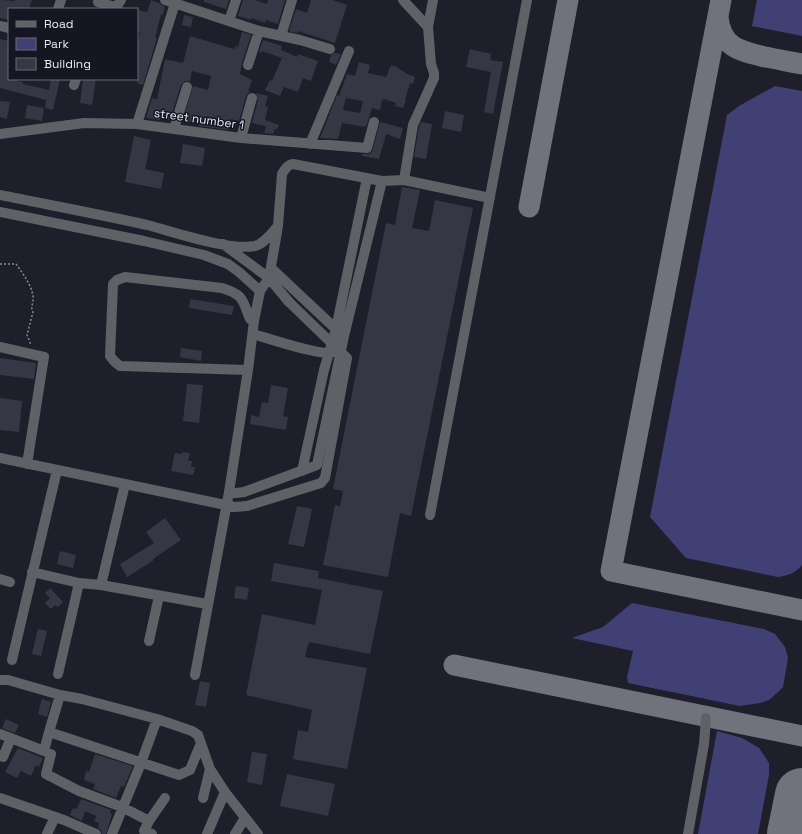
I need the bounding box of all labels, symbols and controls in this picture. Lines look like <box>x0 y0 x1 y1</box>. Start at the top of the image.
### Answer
legend <box>8 8 138 80</box>
text: Road <box>44 16 73 32</box>
text: Park <box>44 36 69 52</box>
text: Building <box>44 56 91 72</box>
street label: street number 1 <box>153 105 245 133</box>

